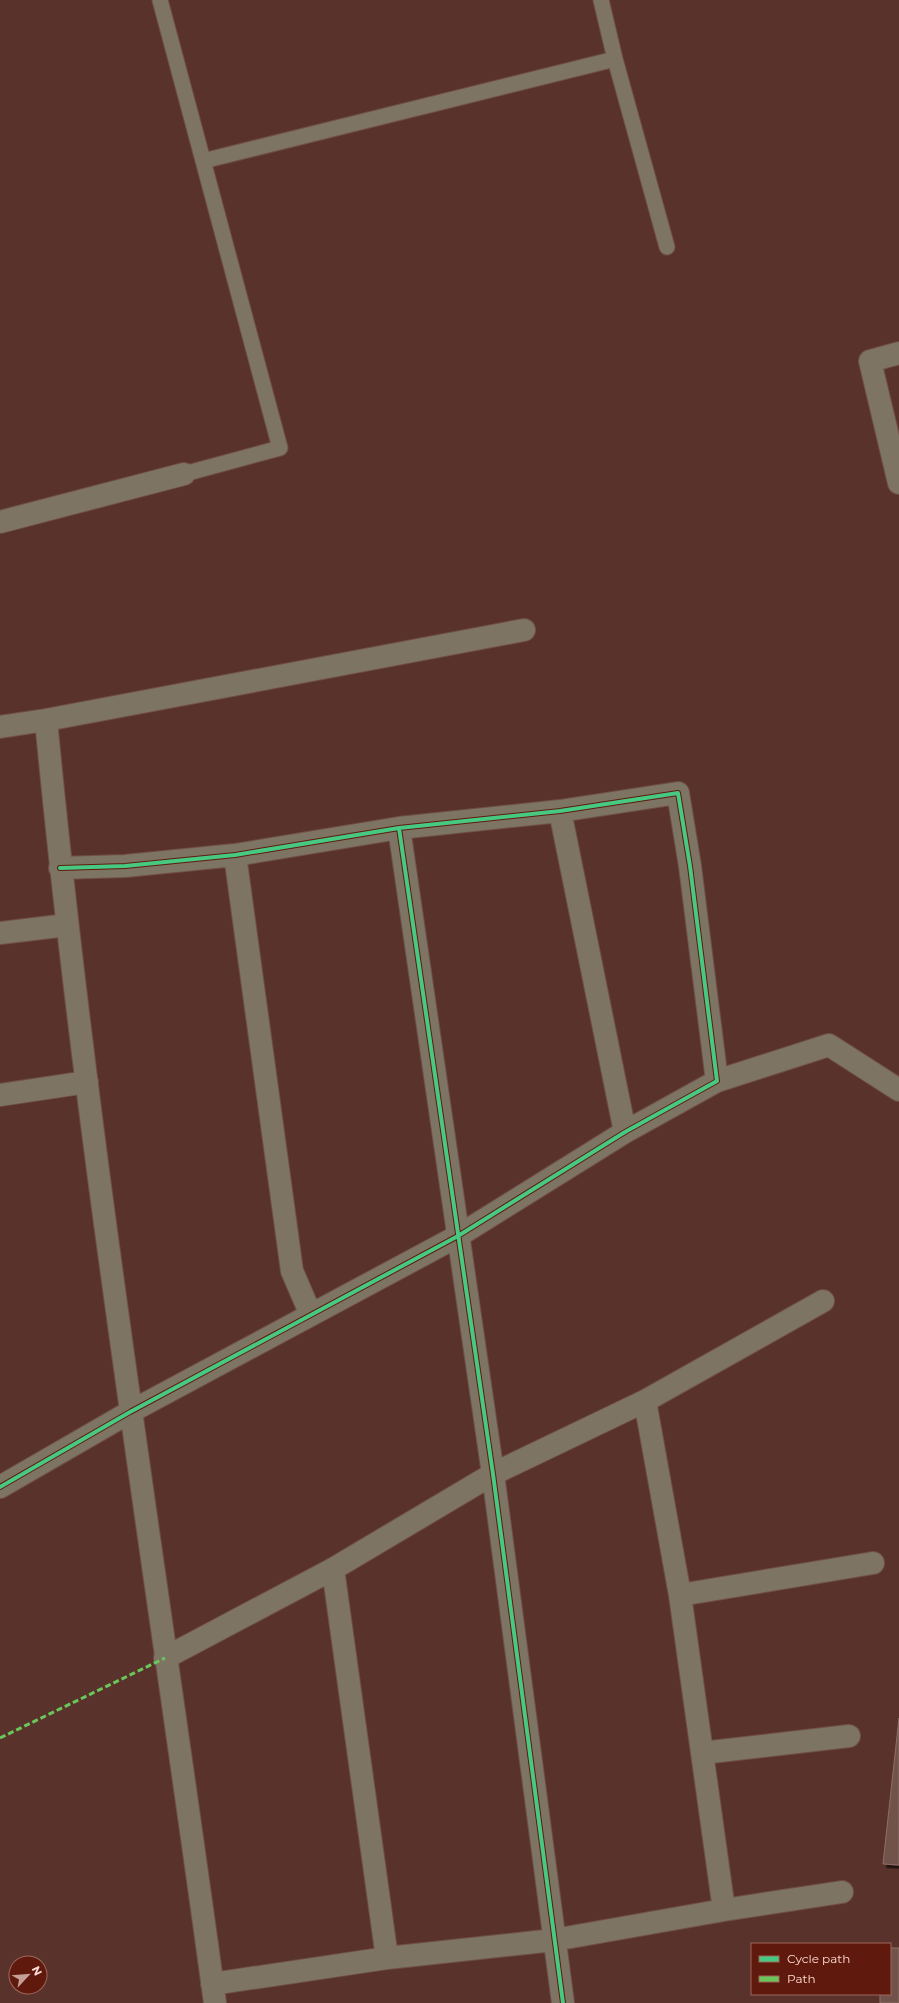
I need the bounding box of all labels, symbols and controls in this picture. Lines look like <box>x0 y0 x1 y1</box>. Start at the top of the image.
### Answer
legend <box>751 1943 891 1995</box>
text: Cycle path <box>787 1951 850 1966</box>
north arrow <box>8 1955 48 1995</box>
text: N <box>29 1964 45 1978</box>
text: Path <box>787 1971 816 1986</box>

